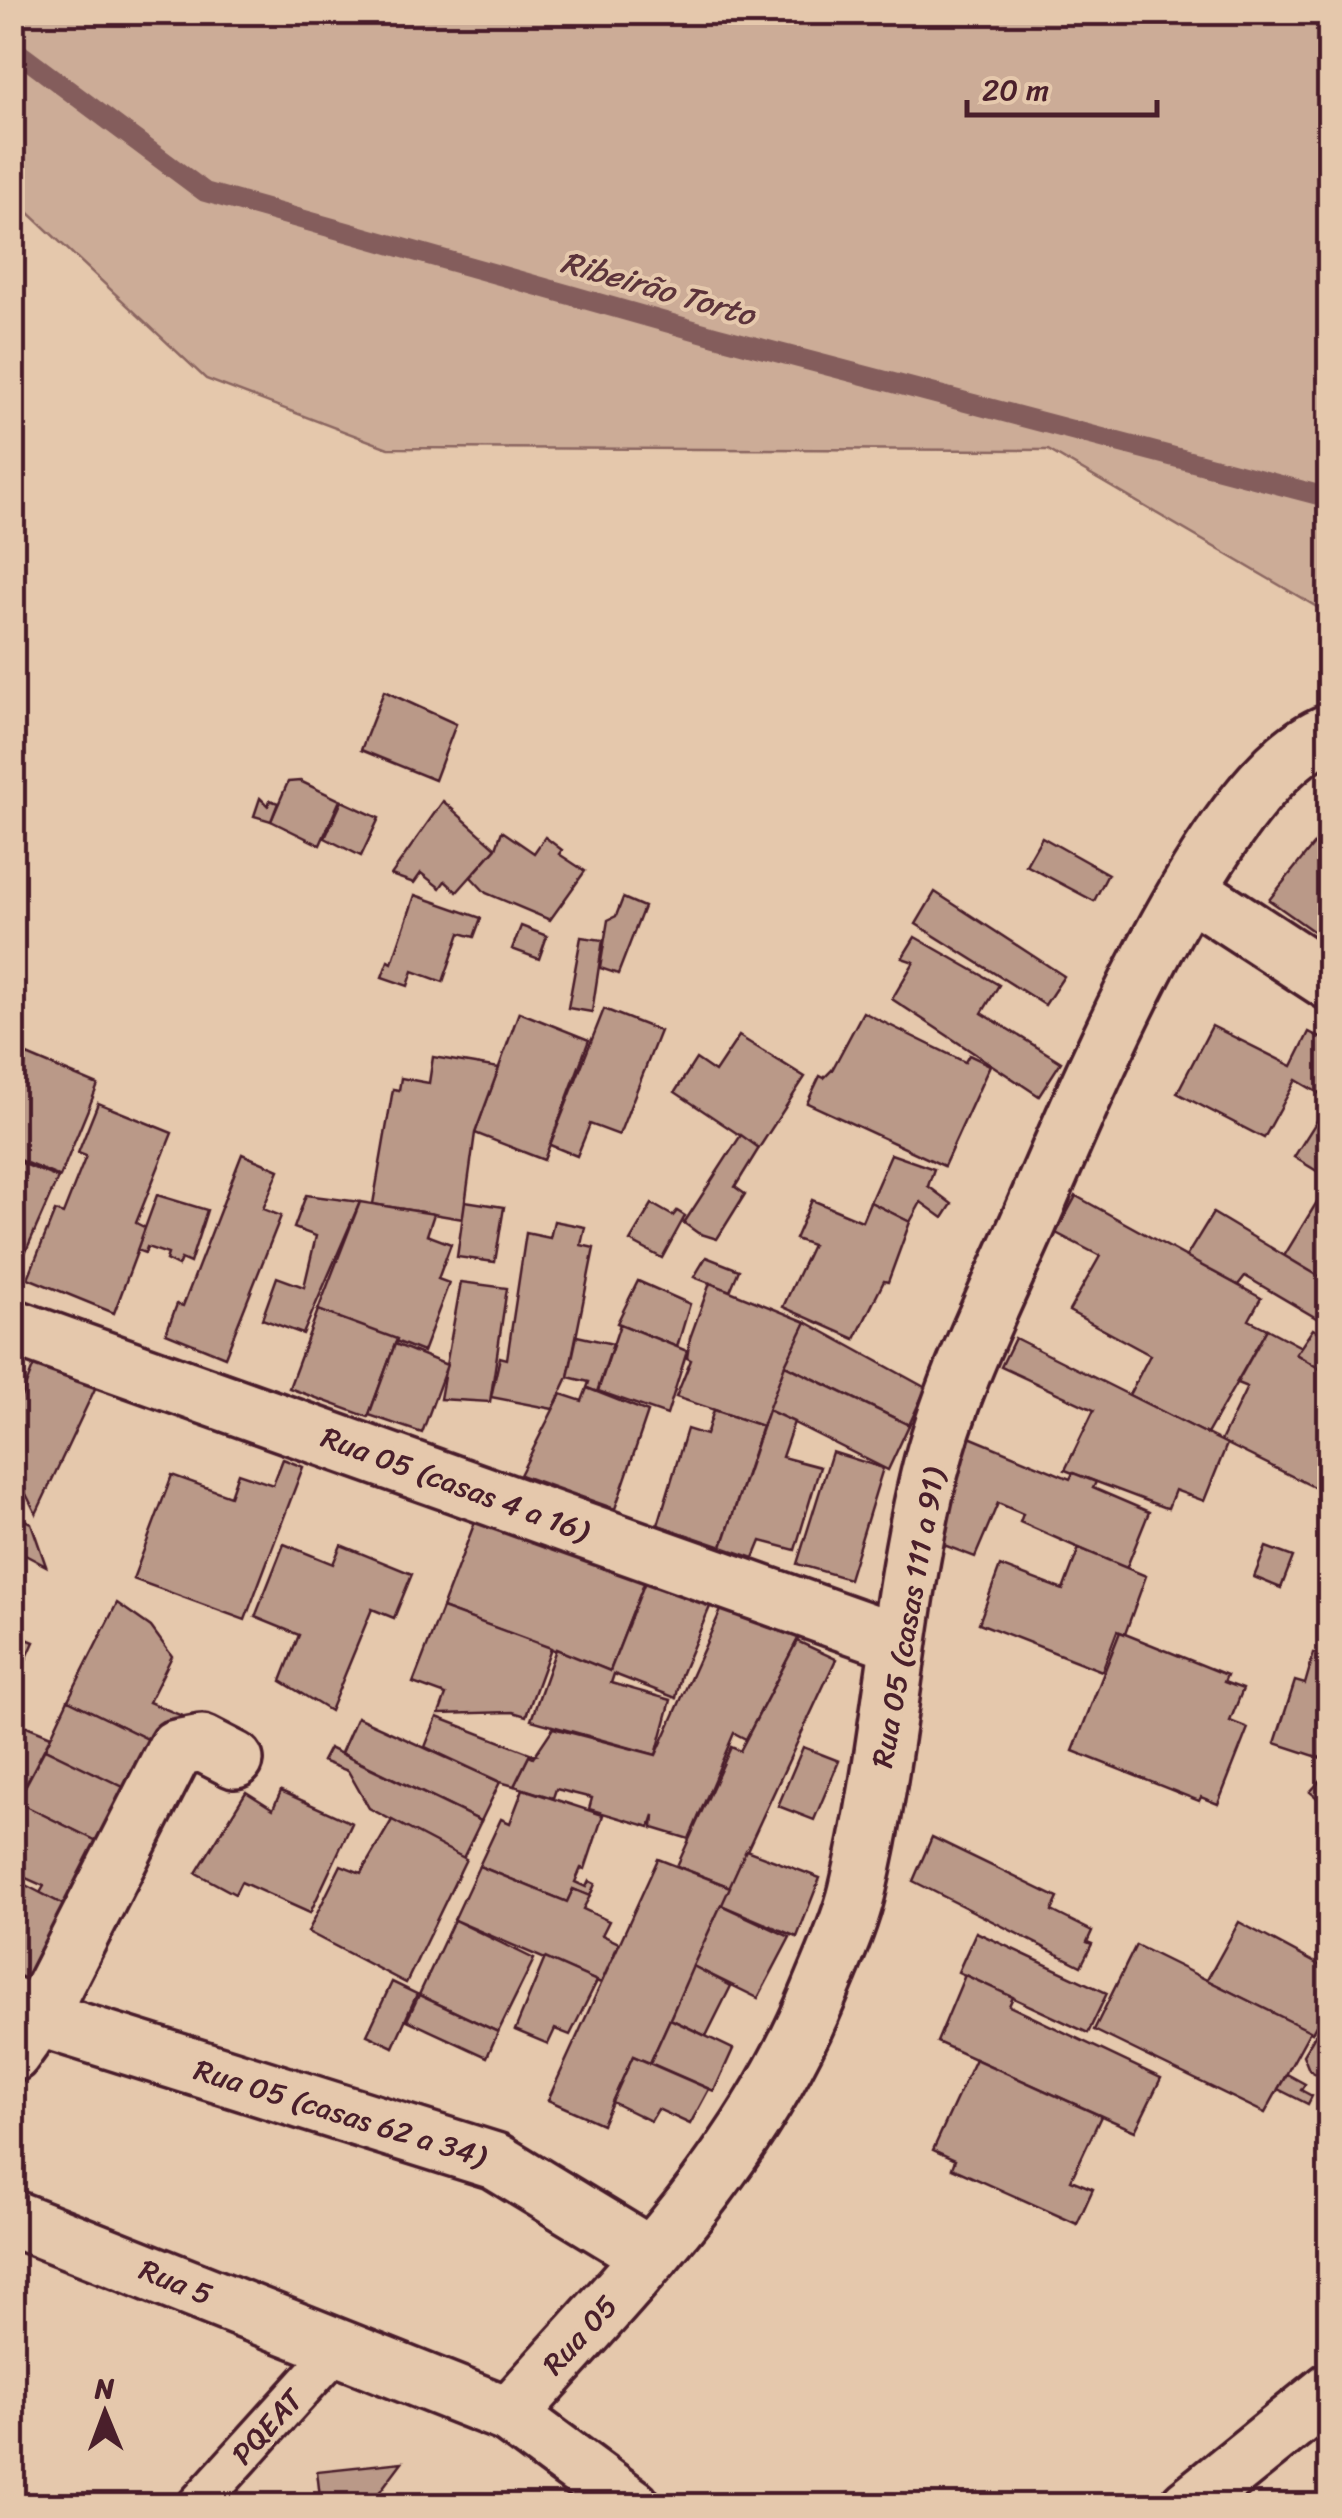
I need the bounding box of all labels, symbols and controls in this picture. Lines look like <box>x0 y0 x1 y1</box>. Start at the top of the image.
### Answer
scale bar <box>967 55 1157 117</box>
text: 20 m <box>982 63 1049 117</box>
water label: Ribeirão Torto <box>554 234 763 344</box>
street label: Rua 05 (casas 4 a 16) <box>313 1410 598 1558</box>
street label: Rua 05 (casas 111 a 91) <box>855 1463 961 1772</box>
street label: Rua 05 (casas 62 a 34) <box>187 2043 494 2183</box>
street label: Rua 5 <box>131 2243 221 2321</box>
street label: Rua 05 <box>528 2282 632 2388</box>
north arrow <box>55 2363 155 2463</box>
text: N <box>93 2364 115 2413</box>
street label: PQEAT <box>217 2374 318 2478</box>

